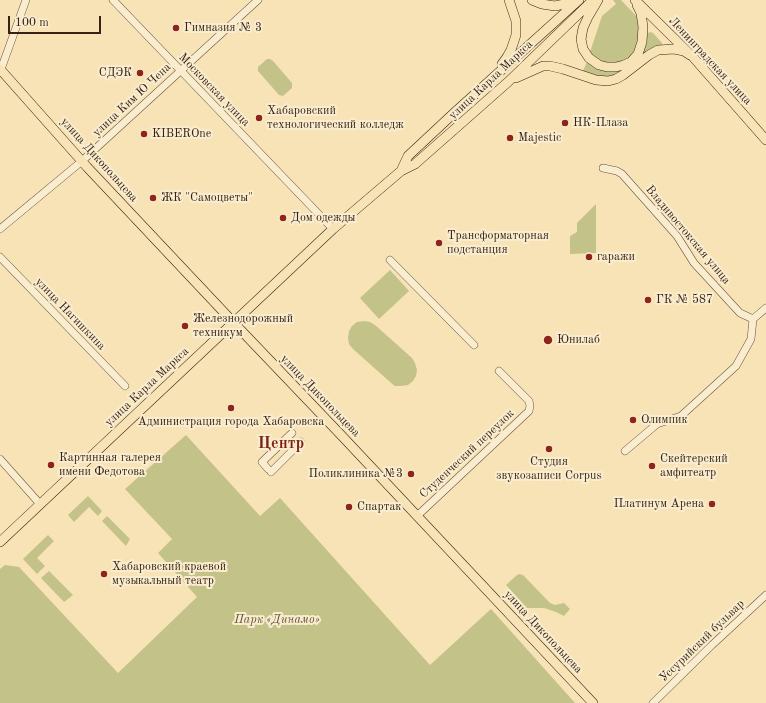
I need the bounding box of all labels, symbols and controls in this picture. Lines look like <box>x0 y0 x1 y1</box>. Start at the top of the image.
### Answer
scale bar <box>10 8 103 34</box>
street label: Ленинградская улица <box>665 14 755 108</box>
text: 100 m <box>15 17 49 29</box>
place label: Гимназия № 3 <box>184 21 262 35</box>
marker: Гимназия № 3 <box>171 23 181 33</box>
street label: улица Карла Маркса <box>446 37 536 123</box>
street label: Московская улица <box>175 50 253 130</box>
street label: улица Ким Ю Чена <box>90 60 174 140</box>
place label: СДЭК <box>99 66 132 80</box>
marker: СДЭК <box>135 68 145 78</box>
place label: Хабаровский технологический колледж <box>267 104 404 132</box>
marker: Хабаровский технологический колледж <box>254 113 264 123</box>
street label: улица Дикопольцева <box>57 115 141 205</box>
place label: НК-Плаза <box>573 116 628 130</box>
marker: НК-Плаза <box>560 118 570 128</box>
place label: KIBEROne <box>152 127 211 141</box>
marker: KIBEROne <box>139 129 149 139</box>
place label: Majestic <box>518 131 561 145</box>
marker: Majestic <box>505 133 515 143</box>
street label: Владивостокская улица <box>642 183 734 287</box>
place label: ЖК "Самоцветы" <box>161 191 253 205</box>
marker: ЖК "Самоцветы" <box>148 193 158 203</box>
place label: Дом одежды <box>291 211 356 225</box>
marker: Дом одежды <box>278 213 288 223</box>
place label: Трансформаторная подстанция <box>447 229 549 257</box>
marker: Трансформаторная подстанция <box>434 238 444 248</box>
place label: гаражи <box>597 250 635 264</box>
marker: гаражи <box>584 252 594 262</box>
street label: улица Нагишкина <box>32 275 108 353</box>
place label: ГК № 587 <box>656 293 713 307</box>
marker: ГК № 587 <box>643 295 653 305</box>
place label: Железнодорожный техникум <box>193 312 293 340</box>
marker: Железнодорожный техникум <box>180 321 190 331</box>
place label: Юнилаб <box>557 333 600 347</box>
marker: Юнилаб <box>542 334 554 346</box>
street label: улица Карла Маркса <box>102 344 192 430</box>
street label: улица Дикопольцева <box>277 352 363 440</box>
marker: Администрация города Хабаровска <box>226 403 236 413</box>
street label: Студенческий переулок <box>417 406 517 502</box>
place label: Олимпик <box>641 413 687 427</box>
place label: Администрация города Хабаровска <box>138 415 324 429</box>
marker: Олимпик <box>628 415 638 425</box>
district label: Центр <box>258 434 304 454</box>
marker: Студия звукозаписи Corpus <box>544 444 554 454</box>
place label: Картинная галерея имени Федотова <box>59 451 161 479</box>
place label: Скейтерский амфитеатр <box>660 452 728 480</box>
place label: Студия звукозаписи Corpus <box>496 455 602 483</box>
marker: Картинная галерея имени Федотова <box>46 460 56 470</box>
marker: Скейтерский амфитеатр <box>647 461 657 471</box>
place label: Поликлиника №3 <box>308 467 403 481</box>
marker: Поликлиника №3 <box>406 469 416 479</box>
place label: Платинум Арена <box>614 497 704 511</box>
marker: Платинум Арена <box>707 499 717 509</box>
place label: Спартак <box>357 500 401 514</box>
marker: Спартак <box>344 502 354 512</box>
place label: Хабаровский краевой музыкальный театр <box>112 560 226 588</box>
marker: Хабаровский краевой музыкальный театр <box>99 569 109 579</box>
street label: улица Дикопольцева <box>501 587 585 677</box>
street label: Уссурийский бульвар <box>657 597 747 685</box>
park label: Парк «Динамо» <box>234 613 320 627</box>

